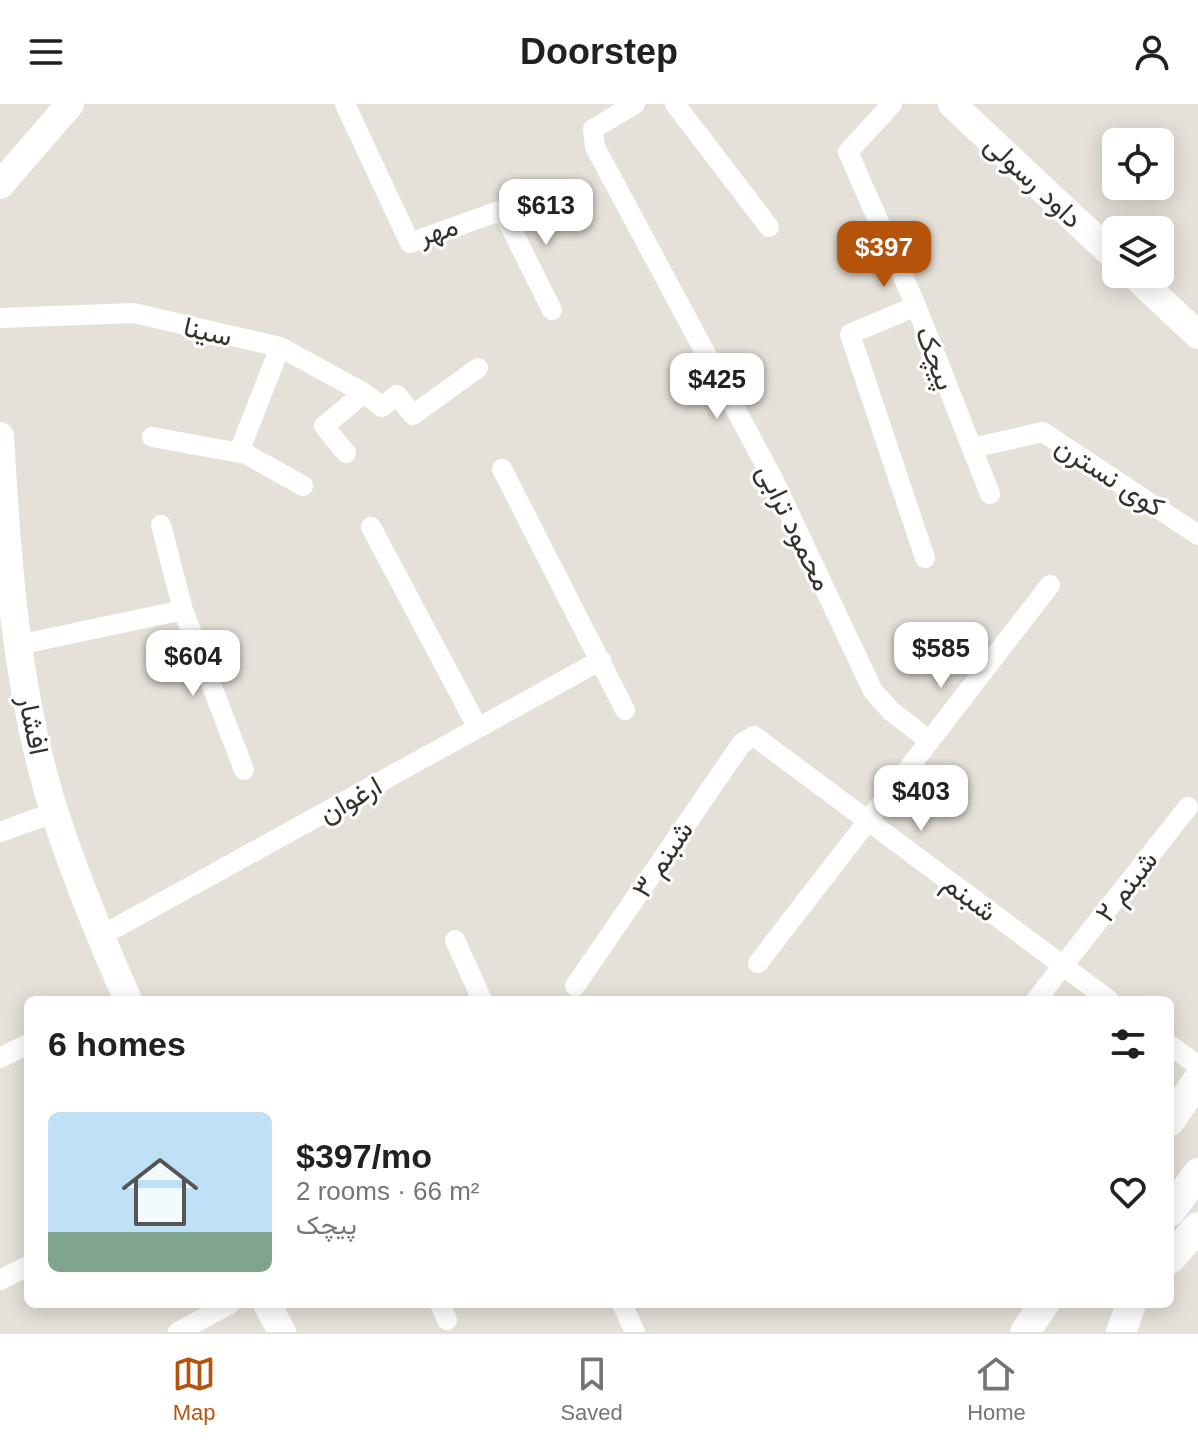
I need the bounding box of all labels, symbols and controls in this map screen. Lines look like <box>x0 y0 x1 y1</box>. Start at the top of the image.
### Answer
icon: menu <box>24 30 68 74</box>
icon: person <box>1130 30 1174 74</box>
text: Doorstep <box>520 31 678 72</box>
map controls <box>1102 128 1174 288</box>
button: locate <box>1102 128 1174 200</box>
street label: داود رسولی <box>977 129 1089 236</box>
pin: $613 <box>499 179 593 247</box>
text: $613 <box>517 190 575 220</box>
street label: مهر <box>414 210 462 253</box>
button: layers <box>1102 216 1174 288</box>
pin: $397 <box>837 221 931 289</box>
text: $397 <box>855 232 913 262</box>
street label: سینا <box>181 311 235 352</box>
street label: پیچک <box>907 322 962 395</box>
pin: $425 <box>670 353 764 421</box>
text: $425 <box>688 364 746 394</box>
street label: کوی نسترن <box>1049 430 1170 525</box>
street label: محمود ترابی <box>749 459 838 596</box>
pin: $585 <box>894 622 988 690</box>
pin: $604 <box>146 630 240 698</box>
text: $585 <box>912 633 970 663</box>
text: $604 <box>164 641 222 671</box>
street label: افشار <box>10 692 55 758</box>
pin: $403 <box>874 765 968 833</box>
street label: ارغوان <box>314 770 388 831</box>
text: $403 <box>892 776 950 806</box>
street label: شبنم ۳ <box>626 815 702 905</box>
street label: شبنم ۲ <box>1089 845 1166 930</box>
street label: شبنم <box>935 867 1003 930</box>
icon: filters <box>1106 1022 1150 1066</box>
text: 6 homes <box>48 1025 186 1063</box>
text: $397/mo <box>296 1137 432 1175</box>
icon: home <box>112 1144 208 1240</box>
icon: heart <box>1106 1170 1150 1214</box>
text: 2 rooms · 66 m² <box>296 1176 480 1206</box>
text: پیچک <box>296 1210 357 1240</box>
tab: Map <box>172 1352 216 1426</box>
tab: Saved <box>560 1352 623 1426</box>
tab: Home <box>967 1352 1026 1426</box>

